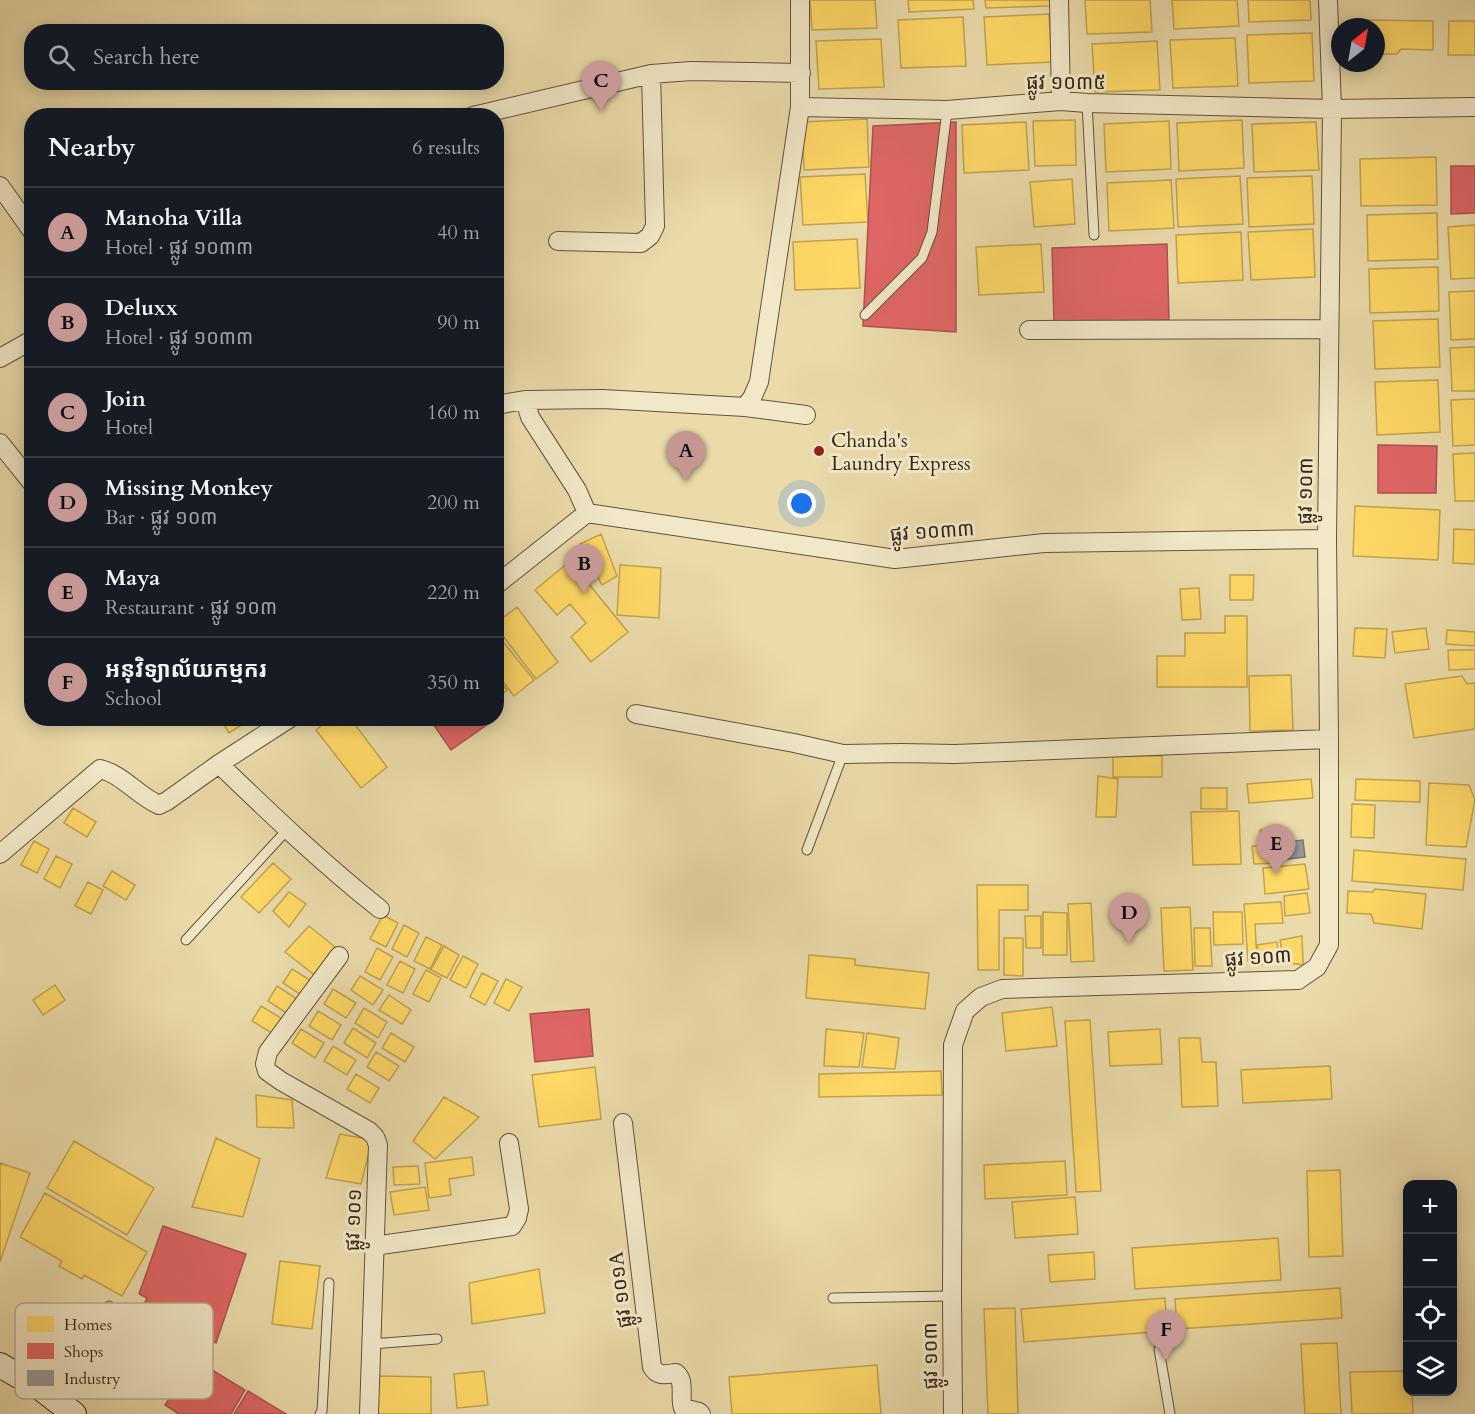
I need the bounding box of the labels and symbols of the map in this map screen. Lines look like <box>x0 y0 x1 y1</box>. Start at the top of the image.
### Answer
north arrow <box>1331 18 1385 72</box>
pin: C <box>582 62 620 111</box>
street label: ផ្លូវ ១០៣៥ <box>1026 69 1106 101</box>
place label: Chanda's Laundry Express <box>831 427 971 477</box>
pin: A <box>666 432 706 481</box>
marker: Chanda's Laundry Express <box>812 444 826 458</box>
street label: ផ្លូវ ១០៣ <box>1291 457 1325 525</box>
your location <box>787 489 816 518</box>
street label: ផ្លូវ ១០៣៣ <box>889 515 975 553</box>
pin: B <box>564 544 604 594</box>
pin: E <box>1256 824 1296 874</box>
pin: D <box>1110 894 1148 943</box>
street label: ផ្លូវ ១០៣ <box>1224 942 1293 978</box>
street label: ផ្លូវ ១០១ <box>339 1188 373 1252</box>
street label: ផ្លូវ ១០១A <box>602 1249 643 1330</box>
legend <box>15 1303 213 1399</box>
pin: F <box>1146 1310 1186 1360</box>
text: Homes <box>64 1314 112 1336</box>
street label: ផ្លូវ ១០៣ <box>916 1322 950 1390</box>
text: Shops <box>64 1341 103 1363</box>
text: Industry <box>64 1368 121 1390</box>

